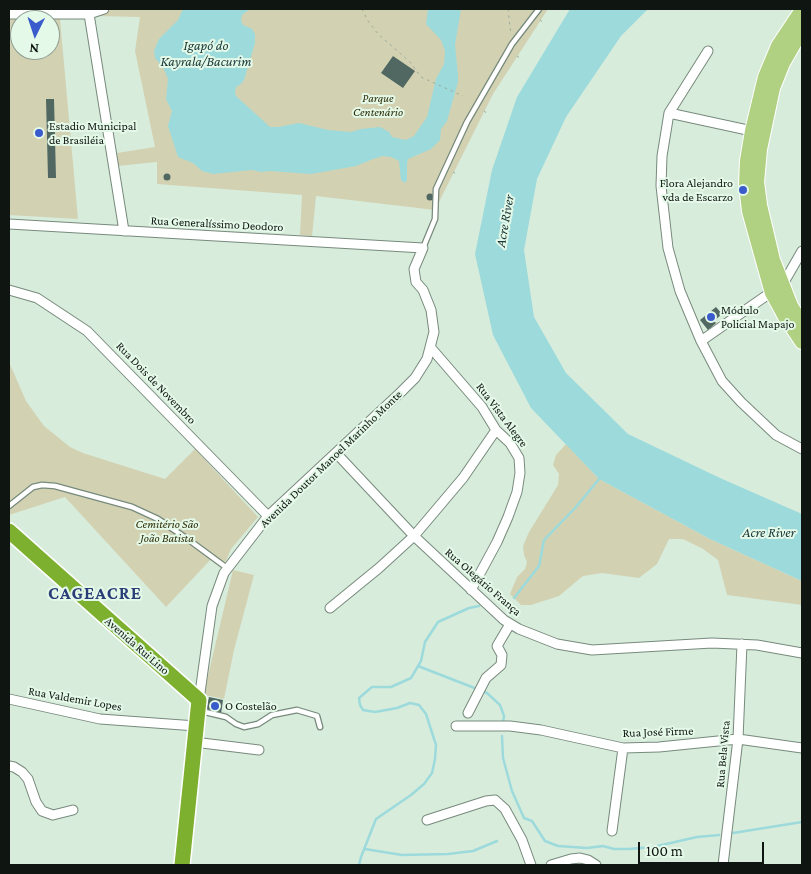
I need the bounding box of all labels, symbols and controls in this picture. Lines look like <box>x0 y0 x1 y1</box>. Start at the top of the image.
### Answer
north arrow <box>10 10 60 60</box>
water label: Igapó do Kayrala/Bacurim <box>160 38 252 70</box>
text: N <box>29 41 39 57</box>
park label: Parque Centenário <box>353 91 403 119</box>
place label: Estadio Municipal de Brasiléia <box>49 119 136 147</box>
marker: Estadio Municipal de Brasiléia <box>33 127 45 139</box>
place label: Flora Alejandro vda de Escarzo <box>660 176 733 204</box>
marker: Flora Alejandro vda de Escarzo <box>737 184 749 196</box>
water label: Acre River <box>492 194 518 248</box>
street label: Rua Generalíssimo Deodoro <box>150 213 284 235</box>
place label: Módulo Policial Mapajo <box>721 303 794 331</box>
marker: Módulo Policial Mapajo <box>705 311 717 323</box>
street label: Rua Dois de Novembro <box>113 339 199 427</box>
street label: Rua Vista Alegre <box>473 380 531 450</box>
street label: Avenida Doutor Manoel Marinho Monte <box>257 387 405 531</box>
park label: Cemitério São João Batista <box>136 517 198 545</box>
water label: Acre River <box>743 525 795 541</box>
street label: Rua Olegário França <box>442 545 524 619</box>
district label: CAGEACRE <box>47 582 143 604</box>
street label: Avenida Rui Lino <box>102 614 172 678</box>
street label: Rua Valdemir Lopes <box>27 684 123 714</box>
place label: O Costelão <box>225 699 277 713</box>
marker: O Costelão <box>209 700 221 712</box>
street label: Rua Bela Vista <box>713 720 733 788</box>
street label: Rua José Firme <box>622 724 694 740</box>
scale bar <box>641 832 767 864</box>
text: 100 m <box>646 843 683 859</box>

